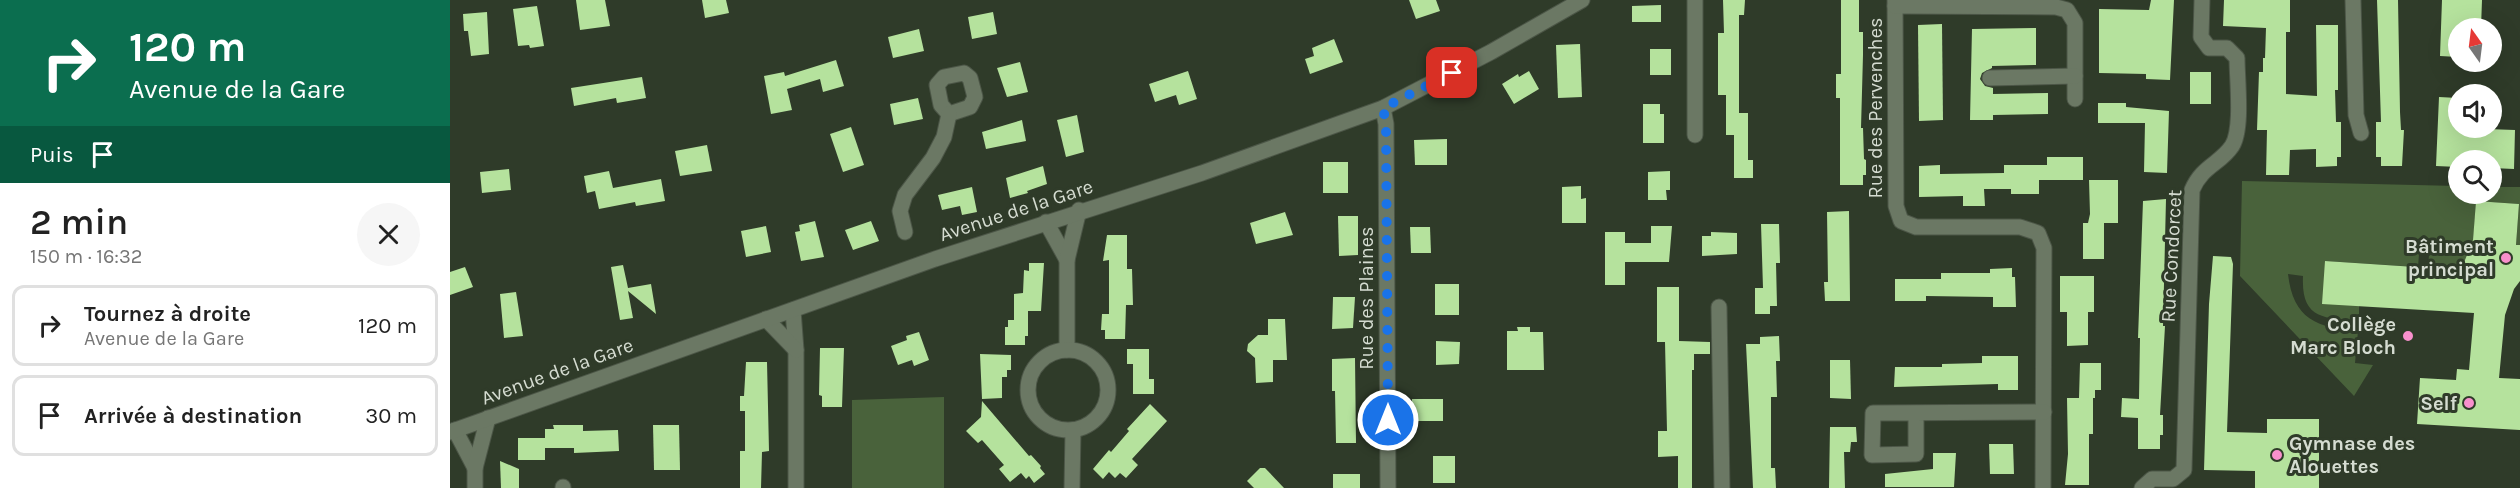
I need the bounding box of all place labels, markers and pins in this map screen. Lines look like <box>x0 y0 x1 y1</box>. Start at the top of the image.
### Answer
pin <box>1426 47 1477 98</box>
place label: Bâtiment principal <box>2405 235 2494 281</box>
marker: Bâtiment principal <box>2499 251 2513 265</box>
place label: Collège Marc Bloch <box>2290 313 2396 359</box>
marker: Collège Marc Bloch <box>2401 329 2415 343</box>
place label: Self <box>2420 392 2458 415</box>
marker: Self <box>2462 396 2476 410</box>
place label: Gymnase des Alouettes <box>2289 432 2415 478</box>
marker: Gymnase des Alouettes <box>2270 448 2284 462</box>

